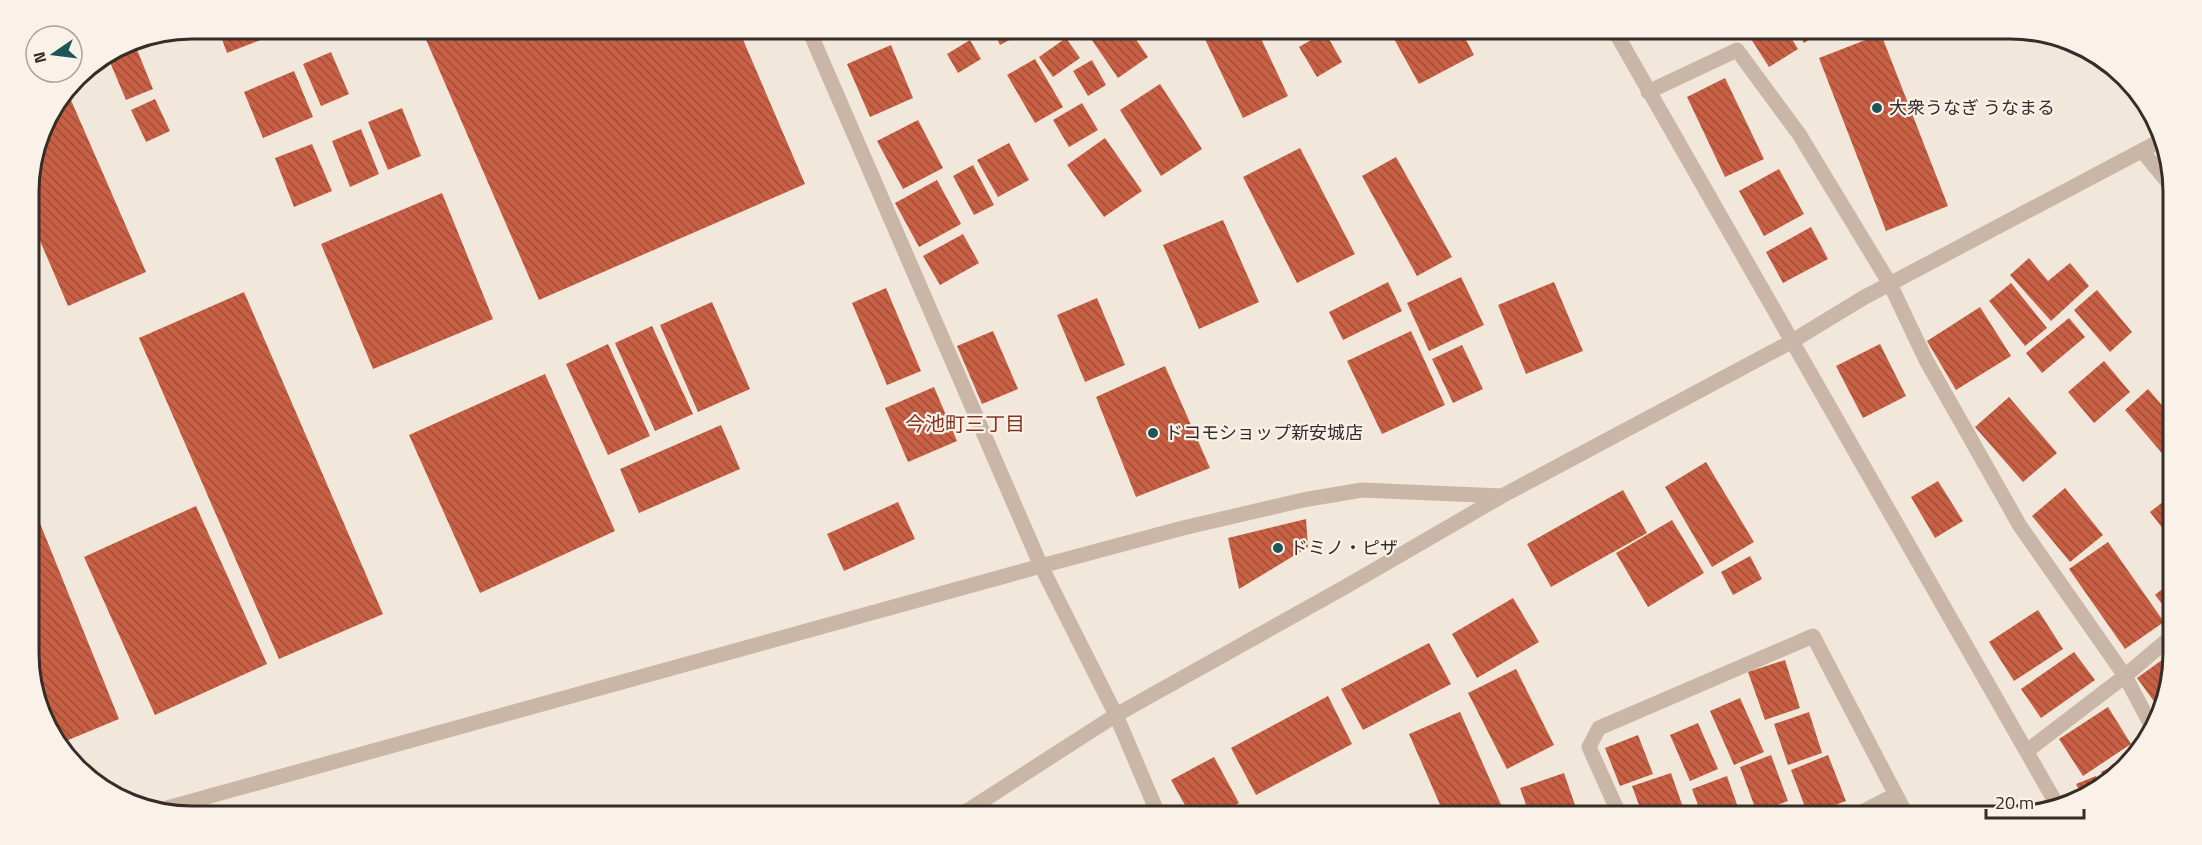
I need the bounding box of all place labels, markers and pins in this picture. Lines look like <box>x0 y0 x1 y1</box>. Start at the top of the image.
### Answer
place label: 大衆うなぎ うなまる <box>1889 94 2055 121</box>
marker: 大衆うなぎ うなまる <box>1870 101 1884 115</box>
place label: ドコモショップ新安城店 <box>1165 419 1363 446</box>
marker: ドコモショップ新安城店 <box>1146 426 1160 440</box>
place label: ドミノ・ピザ <box>1290 534 1398 561</box>
marker: ドミノ・ピザ <box>1271 541 1285 555</box>

